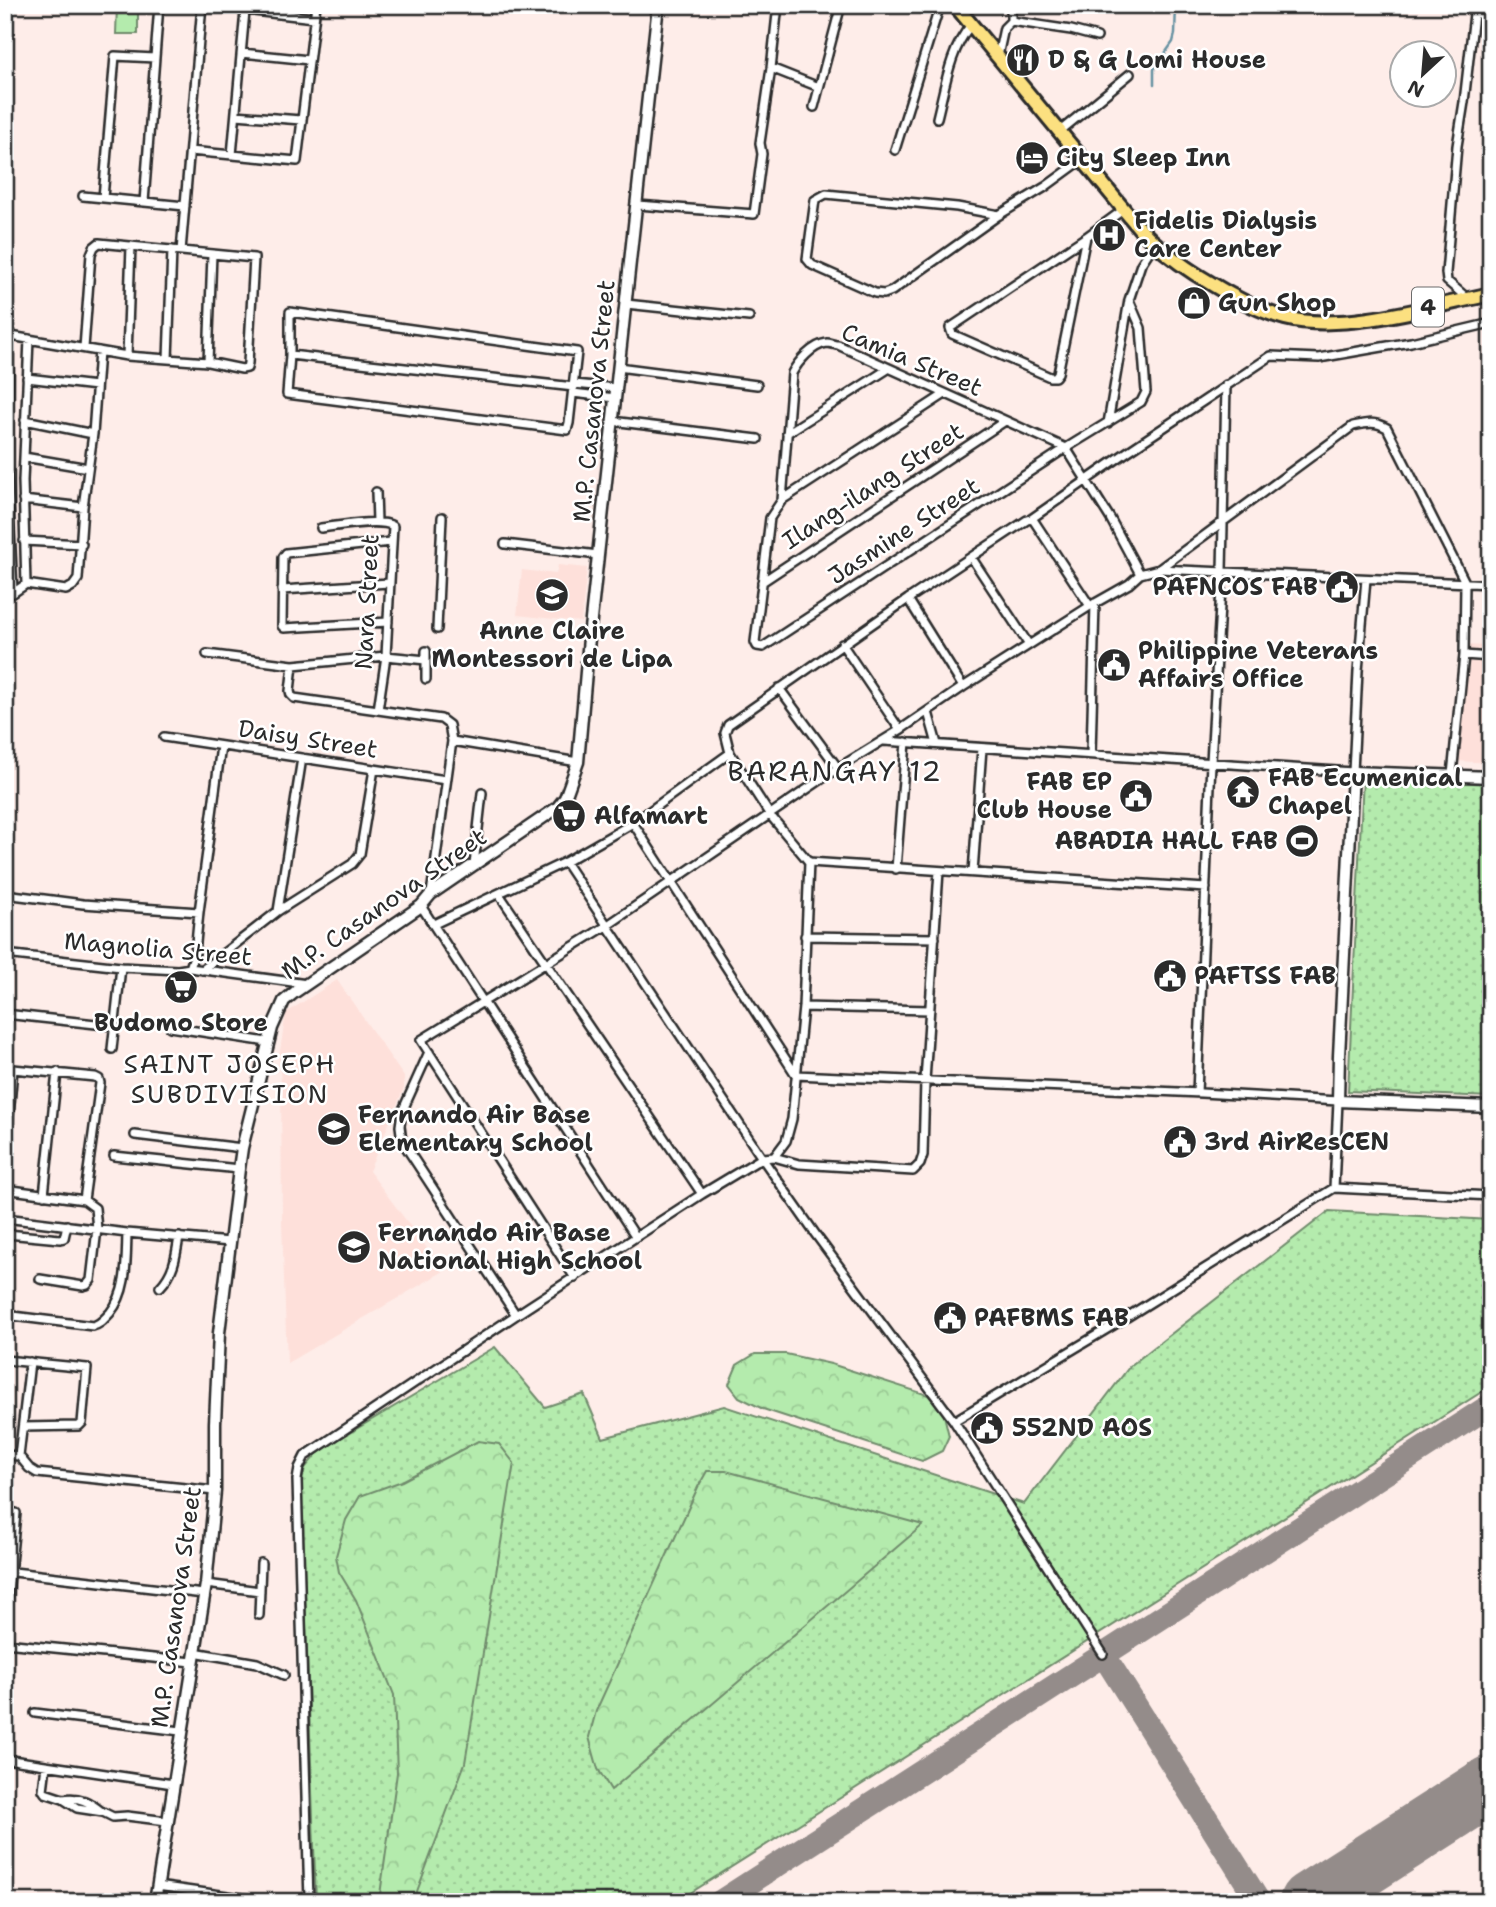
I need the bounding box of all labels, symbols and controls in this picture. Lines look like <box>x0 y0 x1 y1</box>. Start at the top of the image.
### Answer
north arrow <box>1388 38 1458 108</box>
restaurant icon: D & G Lomi House <box>1004 41 1042 79</box>
place label: D & G Lomi House <box>1048 44 1266 76</box>
text: N <box>1404 74 1428 103</box>
hotel icon: City Sleep Inn <box>1013 139 1051 177</box>
place label: City Sleep Inn <box>1056 142 1231 174</box>
place label: Fidelis Dialysis Care Center <box>1134 205 1317 265</box>
hospital icon: Fidelis Dialysis Care Center <box>1090 216 1128 254</box>
street label: M.P. Casanova Street <box>565 278 623 524</box>
shop icon: Gun Shop <box>1175 284 1213 322</box>
place label: Gun Shop <box>1218 287 1336 319</box>
road number: 4 <box>1412 288 1444 326</box>
street label: Camia Street <box>837 316 987 404</box>
street label: Ilang-ilang Street <box>776 415 970 557</box>
street label: Jasmine Street <box>822 470 986 592</box>
street label: Nara Street <box>347 533 387 671</box>
public building icon: PAFNCOS FAB <box>1323 568 1361 606</box>
place label: PAFNCOS FAB <box>1153 571 1318 603</box>
school or university icon: Anne Claire Montessori de Lipa <box>533 576 571 614</box>
place label: Anne Claire Montessori de Lipa <box>432 615 673 675</box>
place label: Philippine Veterans Affairs Office <box>1138 635 1378 695</box>
public building icon: Philippine Veterans Affairs Office <box>1095 646 1133 684</box>
street label: Daisy Street <box>236 712 380 766</box>
district label: BARANGAY 12 <box>727 752 943 790</box>
place label: FAB Ecumenical Chapel <box>1268 762 1463 822</box>
place label: FAB EP Club House <box>977 766 1112 826</box>
temple icon: FAB Ecumenical Chapel <box>1224 773 1262 811</box>
public building icon: FAB EP Club House <box>1117 777 1155 815</box>
supermarket icon: Alfamart <box>550 797 588 835</box>
place label: Alfamart <box>594 800 708 832</box>
street label: M.P. Casanova Street <box>275 821 493 987</box>
sports icon: ABADIA HALL FAB <box>1283 822 1321 860</box>
place label: ABADIA HALL FAB <box>1055 825 1278 857</box>
street label: Magnolia Street <box>63 925 253 973</box>
public building icon: PAFTSS FAB <box>1151 957 1189 995</box>
place label: PAFTSS FAB <box>1194 960 1336 992</box>
supermarket icon: Budomo Store <box>162 968 200 1006</box>
place label: Budomo Store <box>94 1007 268 1039</box>
district label: SAINT JOSEPH SUBDIVISION <box>124 1046 336 1111</box>
place label: Fernando Air Base Elementary School <box>358 1099 593 1159</box>
school or university icon: Fernando Air Base Elementary School <box>315 1110 353 1148</box>
public building icon: 3rd AirResCEN <box>1161 1123 1199 1161</box>
place label: 3rd AirResCEN <box>1204 1126 1389 1158</box>
place label: Fernando Air Base National High School <box>378 1217 642 1277</box>
school or university icon: Fernando Air Base National High School <box>335 1228 373 1266</box>
public building icon: PAFBMS FAB <box>931 1299 969 1337</box>
place label: PAFBMS FAB <box>974 1302 1129 1334</box>
public building icon: 552ND AOS <box>968 1409 1006 1447</box>
place label: 552ND AOS <box>1012 1412 1152 1444</box>
street label: M.P. Casanova Street <box>143 1484 209 1730</box>

